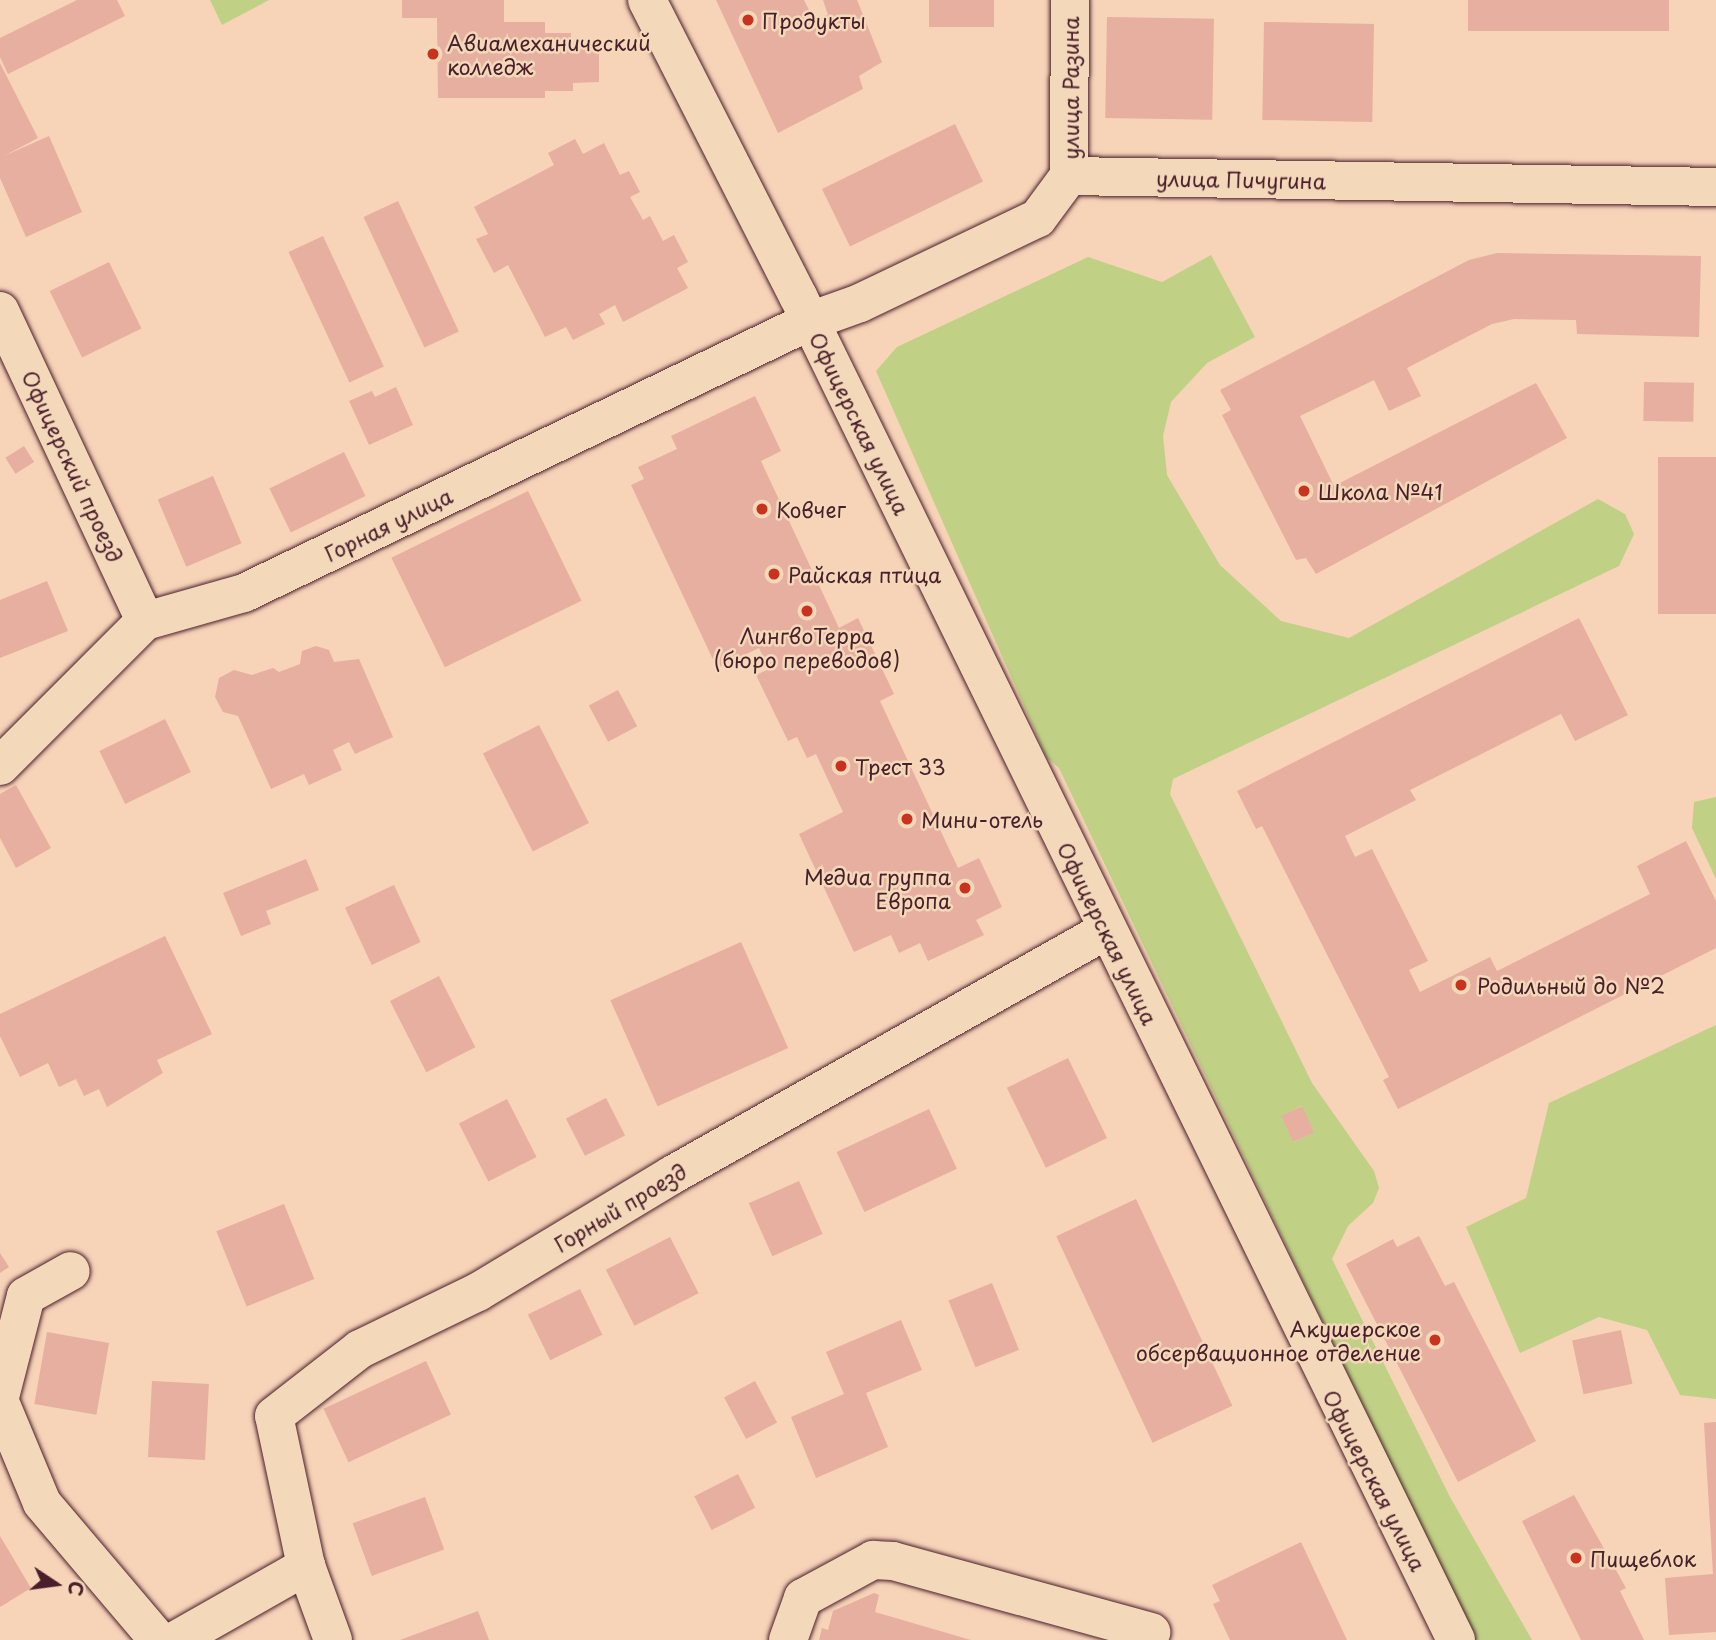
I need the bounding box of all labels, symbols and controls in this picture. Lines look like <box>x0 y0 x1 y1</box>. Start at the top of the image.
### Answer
place label: Продукты <box>762 7 866 33</box>
marker: Продукты <box>740 12 756 28</box>
street label: улица Разина <box>1057 16 1083 160</box>
place label: Авиамеханический колледж <box>447 29 651 79</box>
marker: Авиамеханический колледж <box>425 46 441 62</box>
street label: улица Пичугина <box>1156 165 1326 193</box>
street label: Офицерская улица <box>805 327 915 519</box>
street label: Офицерский проезд <box>17 366 129 566</box>
place label: Школа №41 <box>1318 478 1443 504</box>
street label: Горная улица <box>319 482 457 566</box>
marker: Школа №41 <box>1296 483 1312 499</box>
place label: Ковчег <box>776 496 846 522</box>
marker: Ковчег <box>754 501 770 517</box>
place label: Райская птица <box>788 561 942 587</box>
marker: Райская птица <box>766 566 782 582</box>
marker: ЛингвоТерра (бюро переводов) <box>799 603 815 619</box>
place label: ЛингвоТерра (бюро переводов) <box>714 622 900 672</box>
place label: Трест 33 <box>855 753 947 779</box>
marker: Трест 33 <box>833 758 849 774</box>
place label: Мини-отель <box>921 806 1043 832</box>
marker: Мини-отель <box>899 811 915 827</box>
street label: Офицерская улица <box>1053 837 1163 1029</box>
place label: Медиа группа Европа <box>803 863 951 913</box>
marker: Медиа группа Европа <box>957 880 973 896</box>
place label: Родильный до №2 <box>1477 972 1666 998</box>
marker: Родильный до №2 <box>1451 975 1471 995</box>
street label: Горный проезд <box>549 1157 691 1257</box>
place label: Акушерское обсервационное отделение <box>1135 1315 1421 1365</box>
marker: Акушерское обсервационное отделение <box>1427 1332 1443 1348</box>
street label: Офицерская улица <box>1318 1385 1432 1575</box>
place label: Пищеблок <box>1590 1545 1696 1571</box>
north arrow <box>21 1549 91 1619</box>
marker: Пищеблок <box>1568 1550 1584 1566</box>
text: С <box>61 1579 92 1599</box>

